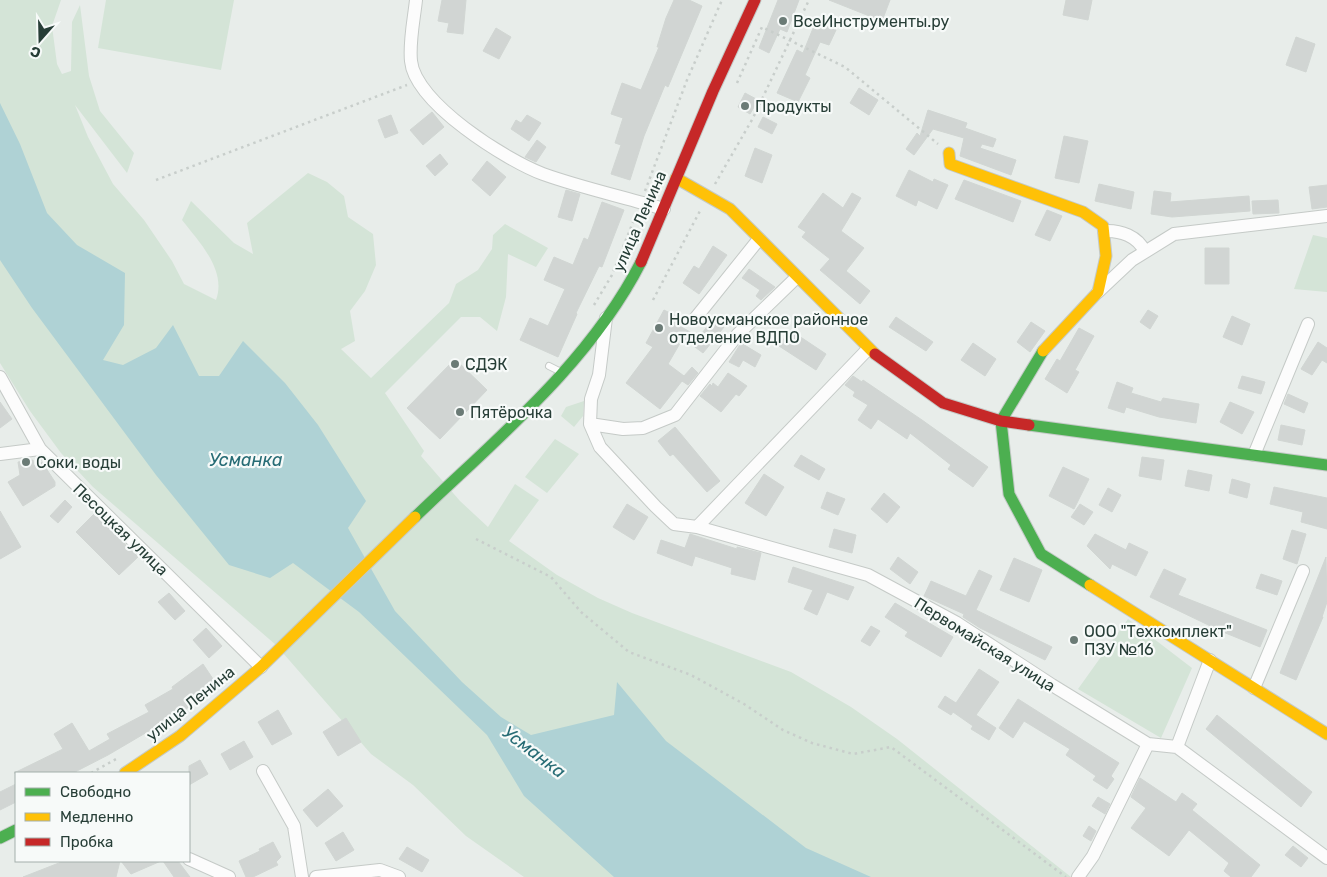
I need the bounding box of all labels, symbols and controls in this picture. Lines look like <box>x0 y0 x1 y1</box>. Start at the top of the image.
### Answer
place label: ВсеИнструменты.ру <box>793 12 949 31</box>
north arrow <box>15 15 65 65</box>
marker: ВсеИнструменты.ру <box>777 15 789 27</box>
text: С <box>28 42 43 61</box>
place label: Продукты <box>755 97 832 116</box>
marker: Продукты <box>739 100 751 112</box>
street label: улица Ленина <box>609 168 670 275</box>
place label: Новоусманское районное отделение ВДПО <box>669 310 868 347</box>
marker: Новоусманское районное отделение ВДПО <box>653 322 665 334</box>
place label: СДЭК <box>465 355 507 374</box>
marker: СДЭК <box>449 358 461 370</box>
place label: Пятёрочка <box>470 403 552 422</box>
marker: Пятёрочка <box>454 406 466 418</box>
water label: Усманка <box>209 449 283 471</box>
place label: Соки, воды <box>36 453 121 472</box>
marker: Соки, воды <box>20 456 32 468</box>
street label: Песоцкая улица <box>69 479 172 579</box>
street label: Первомайская улица <box>911 593 1059 696</box>
place label: ООО "Техкомплект" ПЗУ №16 <box>1084 622 1232 659</box>
marker: ООО "Техкомплект" ПЗУ №16 <box>1068 634 1080 646</box>
street label: улица Ленина <box>142 662 238 745</box>
water label: Усманка <box>498 721 570 783</box>
legend <box>15 772 190 862</box>
text: Свободно <box>60 783 131 801</box>
text: Медленно <box>60 808 133 826</box>
text: Пробка <box>60 833 113 851</box>

